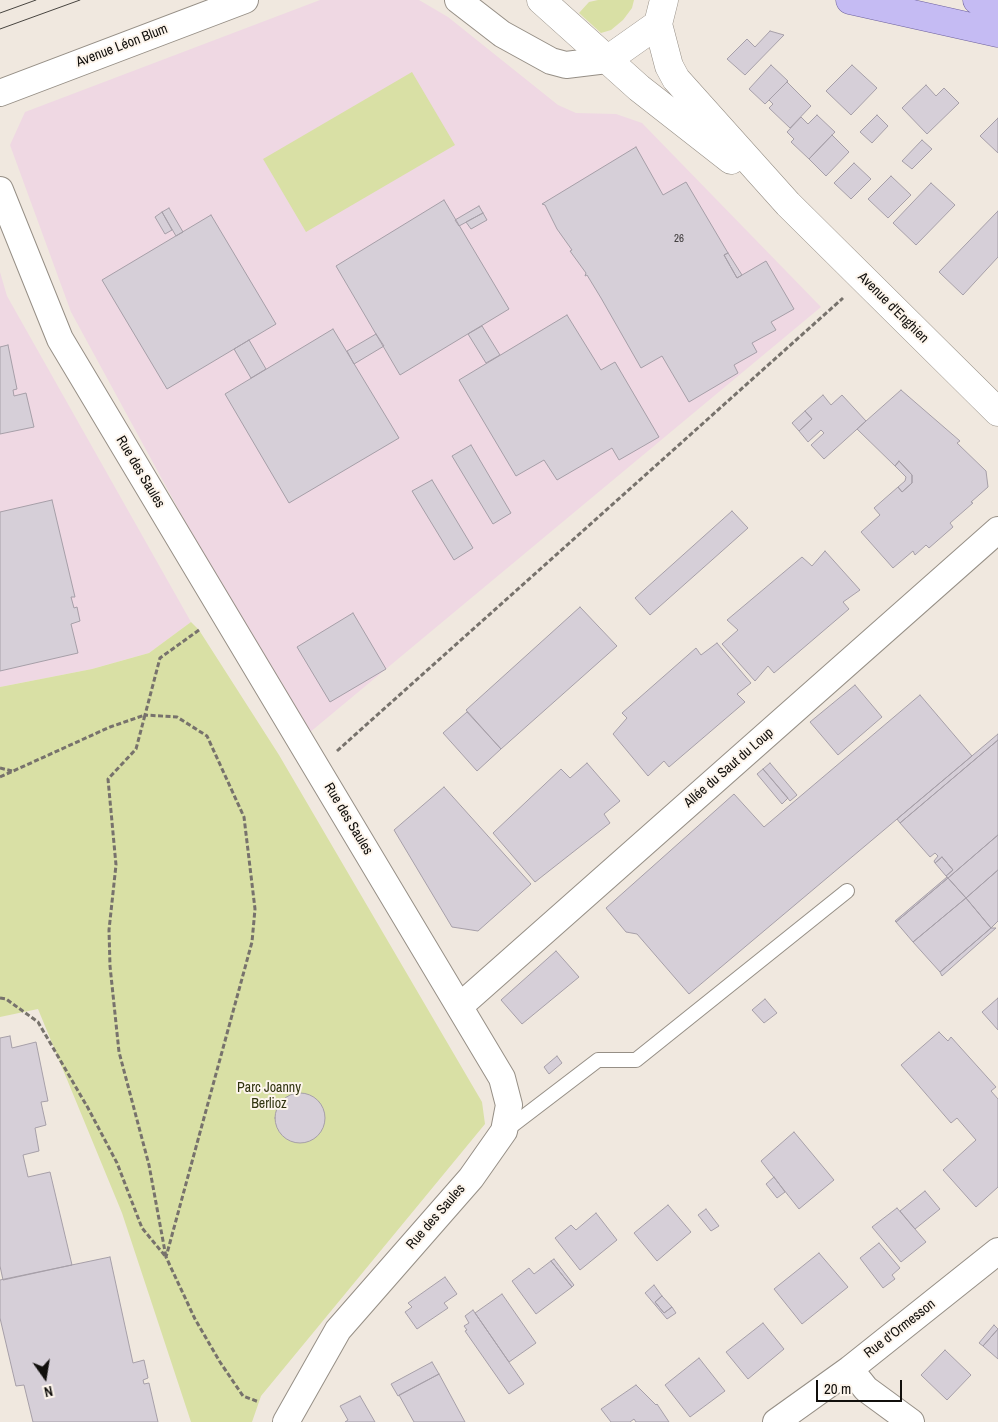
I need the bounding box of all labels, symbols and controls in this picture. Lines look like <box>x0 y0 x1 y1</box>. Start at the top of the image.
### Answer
street label: Avenue Léon Blum <box>74 21 170 71</box>
house number: 26 <box>674 232 684 246</box>
street label: Avenue d'Enghien <box>854 269 932 347</box>
street label: Rue des Saules <box>112 433 168 511</box>
street label: Allée du Saut du Loup <box>681 725 777 811</box>
street label: Rue des Saules <box>320 780 376 858</box>
park label: Parc Joanny Berlioz <box>237 1080 301 1112</box>
street label: Rue des Saules <box>403 1181 469 1253</box>
street label: Rue d'Ormesson <box>861 1296 939 1362</box>
north arrow <box>20 1352 70 1402</box>
scale bar <box>818 1370 904 1402</box>
text: 20 m <box>824 1378 851 1399</box>
text: N <box>42 1382 54 1401</box>

